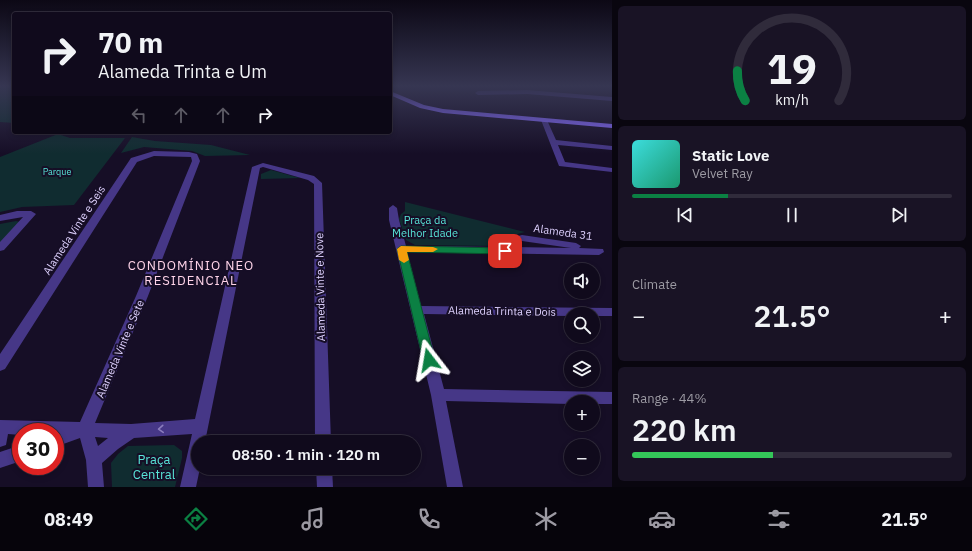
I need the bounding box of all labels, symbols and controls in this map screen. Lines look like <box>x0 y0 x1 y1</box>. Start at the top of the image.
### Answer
text: 70 m <box>98 24 163 61</box>
icon: right <box>32 28 84 80</box>
text: 19 <box>767 41 817 95</box>
text: Alameda Trinta e Um <box>98 60 267 83</box>
text: km/h <box>775 90 809 109</box>
icon: left <box>128 104 150 126</box>
icon: ahead <box>170 104 192 126</box>
icon: ahead <box>212 104 234 126</box>
icon: right <box>254 104 276 126</box>
text: Static Love <box>692 146 769 165</box>
text: Velvet Ray <box>692 165 753 182</box>
park label: Parque <box>43 166 71 177</box>
street label: Alameda Vinte e Seis <box>40 183 108 277</box>
icon: previous <box>674 204 696 226</box>
icon: pause <box>781 204 803 226</box>
icon: next <box>888 204 910 226</box>
park label: Praça da Melhor Idade <box>392 213 458 240</box>
street label: Alameda 31 <box>533 221 594 243</box>
street label: Alameda Vinte e Nove <box>312 233 328 341</box>
pin <box>488 234 522 268</box>
icon: arrive <box>494 240 516 262</box>
district label: CONDOMÍNIO NEO RESIDENCIAL <box>128 257 254 289</box>
map controls <box>564 263 600 475</box>
button: sound <box>564 263 600 299</box>
text: Climate <box>632 276 677 293</box>
text: 21.5° <box>753 296 831 335</box>
street label: Alameda Vinte e Sete <box>93 298 147 400</box>
text: − <box>632 301 645 330</box>
text: + <box>939 301 952 330</box>
street label: Alameda Trinta e Dois <box>448 303 556 319</box>
button: search <box>564 307 600 343</box>
position arrow <box>408 339 450 381</box>
button: layers <box>564 351 600 387</box>
text: Range · 44% <box>632 390 706 407</box>
button: + <box>564 395 600 431</box>
text: 220 km <box>632 410 737 449</box>
speed limit sign: 30 <box>12 423 64 475</box>
one-way arrow <box>158 425 164 434</box>
button: − <box>564 439 600 475</box>
text: 08:50 · 1 min · 120 m <box>232 445 380 464</box>
park label: Praça Central <box>133 451 176 483</box>
icon: directions <box>182 505 210 533</box>
icon: music <box>299 505 327 533</box>
icon: phone <box>415 505 443 533</box>
icon: climate <box>532 505 560 533</box>
icon: car <box>648 505 676 533</box>
icon: filters <box>765 505 793 533</box>
text: 08:49 <box>44 508 93 531</box>
text: 21.5° <box>881 508 928 531</box>

